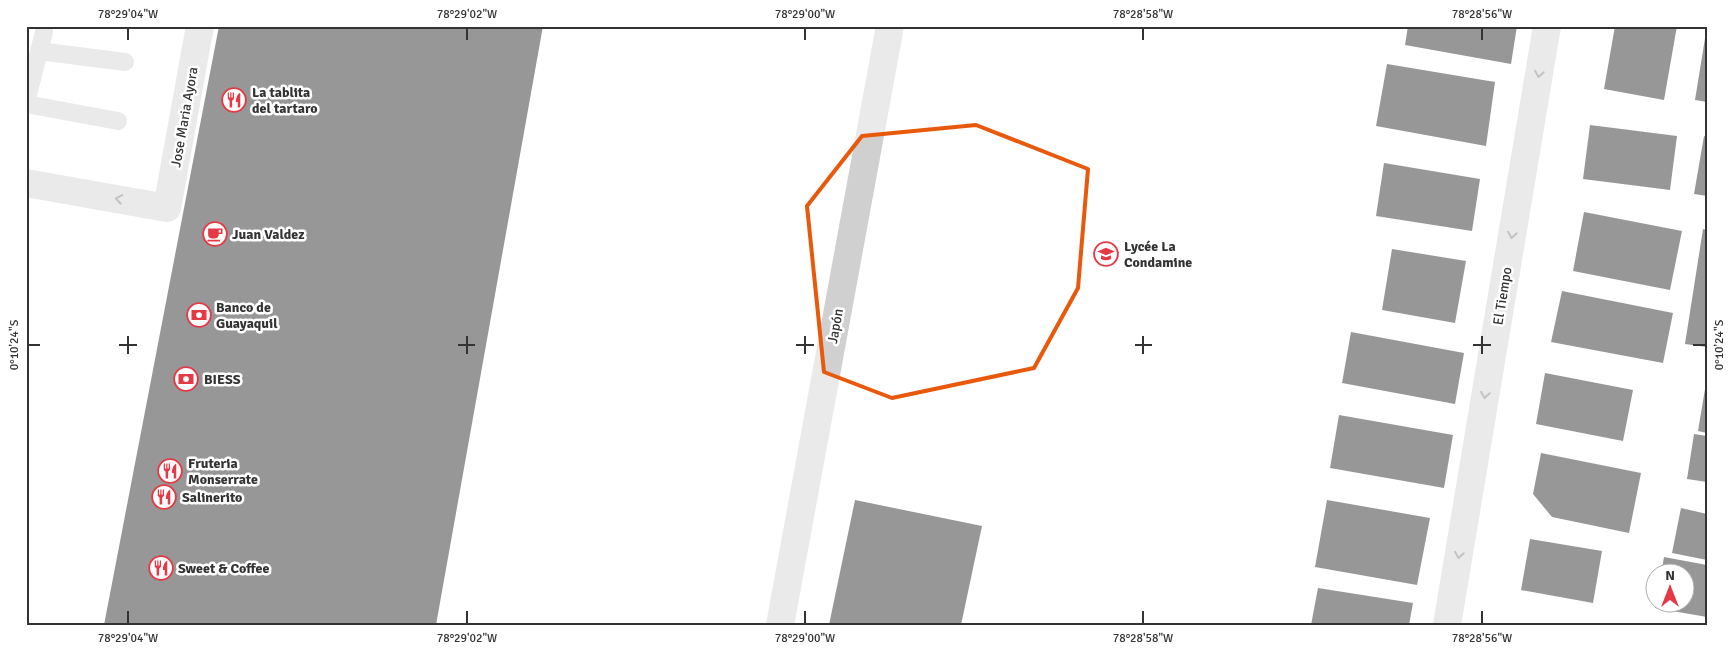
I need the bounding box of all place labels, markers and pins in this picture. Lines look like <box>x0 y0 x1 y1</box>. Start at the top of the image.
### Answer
place label: La tablita del tartaro <box>252 84 318 117</box>
restaurant icon: La tablita del tartaro <box>221 87 247 113</box>
cafe icon: Juan Valdez <box>202 221 228 247</box>
place label: Juan Valdez <box>232 226 304 243</box>
place label: Lycée La Condamine <box>1124 238 1192 271</box>
school or university icon: Lycée La Condamine <box>1093 241 1119 267</box>
place label: Banco de Guayaquil <box>216 299 278 332</box>
bank icon: Banco de Guayaquil <box>186 302 212 328</box>
bank icon: BIESS <box>173 366 199 392</box>
place label: BIESS <box>204 371 241 388</box>
place label: Fruteria Monserrate <box>188 455 258 488</box>
restaurant icon: Fruteria Monserrate <box>157 458 183 484</box>
restaurant icon: Salinerito <box>151 484 177 510</box>
place label: Salinerito <box>182 489 242 506</box>
restaurant icon: Sweet & Coffee <box>148 555 174 581</box>
place label: Sweet & Coffee <box>178 560 270 577</box>

